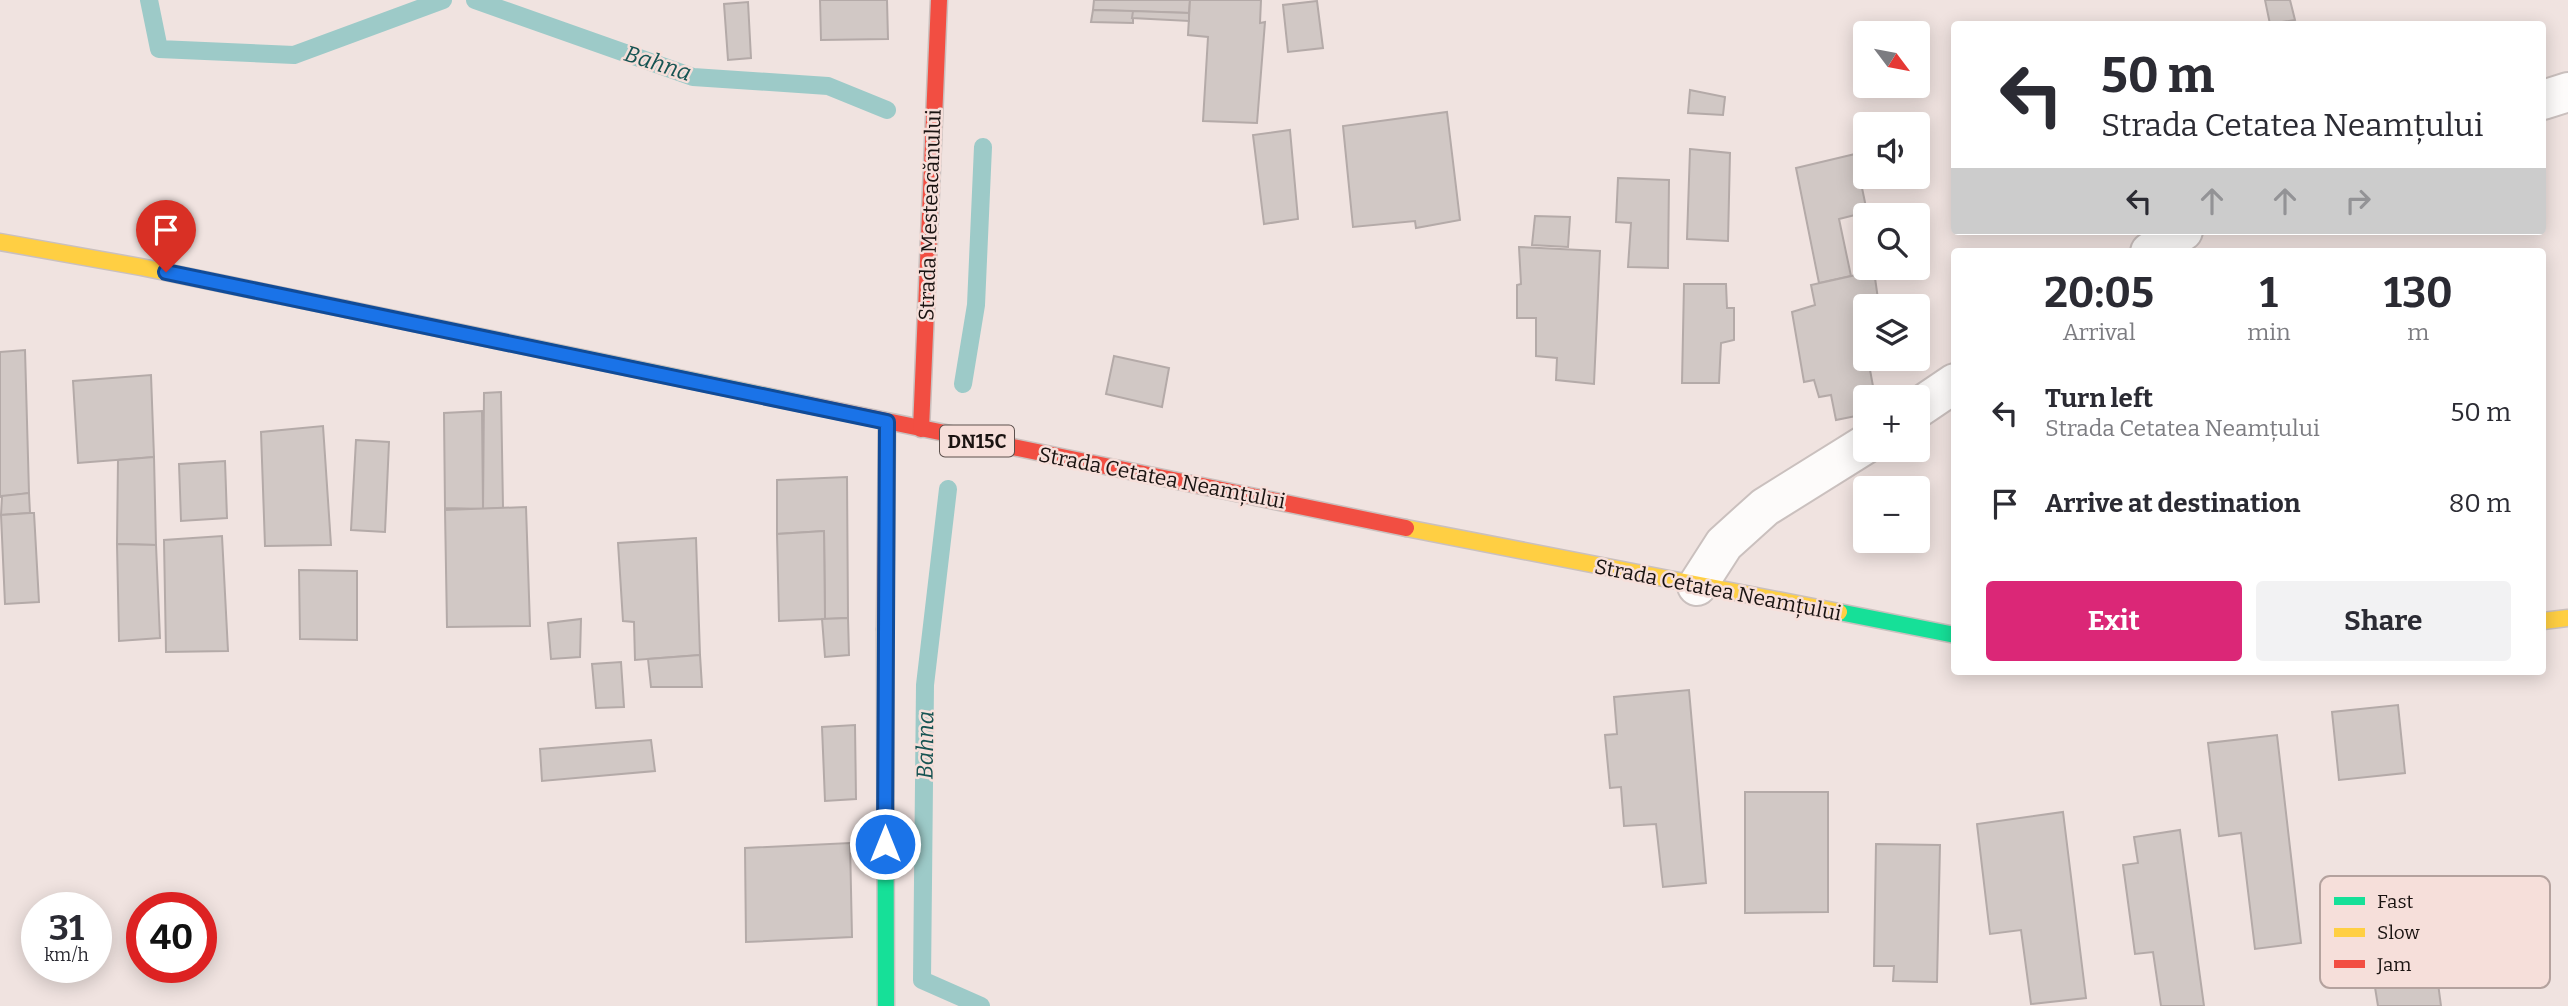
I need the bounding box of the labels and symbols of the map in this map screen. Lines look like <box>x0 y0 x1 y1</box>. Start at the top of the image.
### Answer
north arrow <box>1853 21 1930 98</box>
water label: Bahna <box>621 39 695 87</box>
street label: Strada Mesteacănului <box>913 109 947 321</box>
pin <box>136 200 196 272</box>
road number: DN15C <box>940 426 1014 456</box>
street label: Strada Cetatea Neamțului <box>1036 441 1288 515</box>
street label: Strada Cetatea Neamțului <box>1592 553 1844 627</box>
water label: Bahna <box>910 710 940 780</box>
position arrow <box>848 807 922 881</box>
legend <box>2320 876 2550 988</box>
text: Fast <box>2377 890 2414 913</box>
speed limit sign: 40 <box>126 892 217 983</box>
text: Slow <box>2377 921 2420 944</box>
text: Jam <box>2376 953 2411 976</box>

